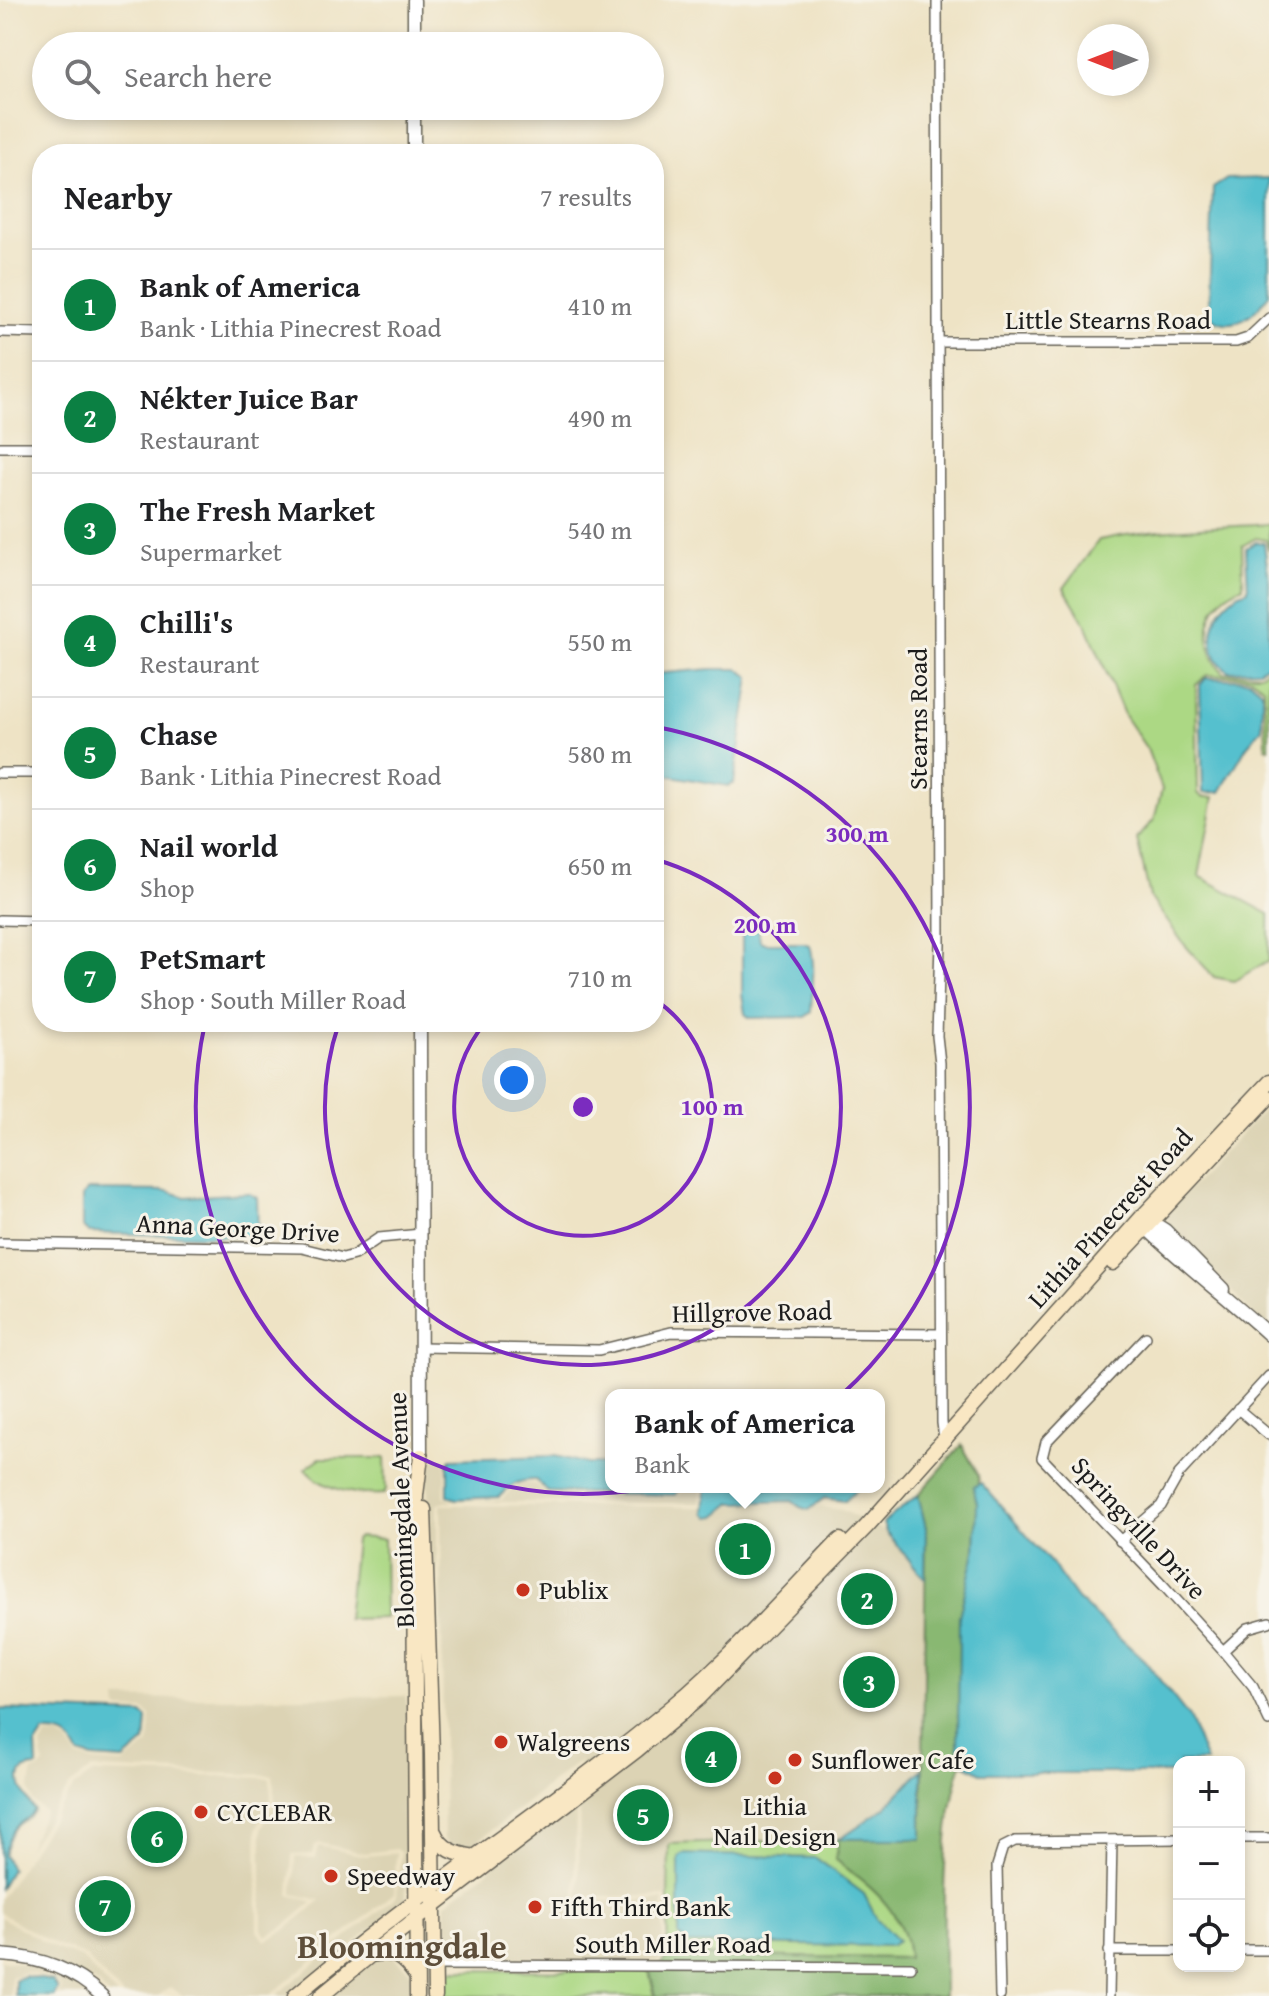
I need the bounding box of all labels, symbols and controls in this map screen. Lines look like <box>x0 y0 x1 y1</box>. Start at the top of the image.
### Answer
north arrow <box>1077 24 1149 96</box>
search box <box>32 32 664 120</box>
icon: search <box>60 54 104 98</box>
text: Search here <box>124 54 272 98</box>
text: Nearby <box>64 172 173 221</box>
text: 7 results <box>540 177 632 216</box>
text: Bank of America <box>140 264 360 308</box>
text: 1 <box>83 286 97 325</box>
text: 410 m <box>567 286 632 325</box>
street label: Little Stearns Road <box>1005 300 1211 339</box>
text: Bank · Lithia Pinecrest Road <box>140 308 441 347</box>
text: Nékter Juice Bar <box>140 376 358 420</box>
text: 2 <box>83 398 97 437</box>
text: 490 m <box>567 398 632 437</box>
text: Restaurant <box>140 420 260 459</box>
text: The Fresh Market <box>140 488 375 532</box>
text: 3 <box>83 510 97 549</box>
text: 540 m <box>567 510 632 549</box>
text: Supermarket <box>140 532 282 571</box>
text: Chilli's <box>140 600 233 644</box>
text: 4 <box>83 622 97 661</box>
text: 550 m <box>567 622 632 661</box>
text: Restaurant <box>140 644 260 683</box>
street label: Stearns Road <box>898 648 937 790</box>
text: Chase <box>140 712 218 756</box>
text: 5 <box>83 734 97 773</box>
text: 580 m <box>567 734 632 773</box>
text: Bank · Lithia Pinecrest Road <box>140 756 441 795</box>
text: 300 m <box>825 816 889 851</box>
text: Nail world <box>140 824 278 868</box>
text: 6 <box>83 846 97 885</box>
text: 650 m <box>567 846 632 885</box>
text: Shop <box>140 868 195 907</box>
text: 200 m <box>733 907 797 942</box>
text: PetSmart <box>140 936 266 980</box>
text: 7 <box>83 958 97 997</box>
text: 710 m <box>567 958 632 997</box>
text: Shop · South Miller Road <box>140 980 406 1019</box>
your location <box>494 1060 534 1100</box>
text: 100 m <box>680 1089 744 1124</box>
centre of rings <box>569 1093 597 1121</box>
street label: Lithia Pinecrest Road <box>1018 1119 1201 1316</box>
street label: Anna George Drive <box>135 1203 341 1252</box>
street label: Hillgrove Road <box>672 1291 832 1332</box>
popup <box>605 1389 885 1493</box>
street label: Bloomingdale Avenue <box>377 1391 424 1629</box>
text: Bank of America <box>635 1400 855 1444</box>
text: Bank <box>635 1444 690 1483</box>
street label: Springville Drive <box>1063 1447 1216 1608</box>
pin: 1 <box>719 1519 771 1579</box>
pin: 2 <box>841 1569 893 1629</box>
place label: Publix <box>539 1570 609 1609</box>
marker: Publix <box>514 1581 532 1599</box>
pin: 3 <box>843 1652 895 1712</box>
place label: Walgreens <box>517 1722 630 1761</box>
pin: 4 <box>685 1727 737 1787</box>
marker: Walgreens <box>492 1733 510 1751</box>
place label: Sunflower Cafe <box>811 1740 974 1779</box>
marker: Sunflower Cafe <box>786 1751 804 1769</box>
map controls <box>1173 1756 1245 1972</box>
button: + <box>1173 1756 1245 1828</box>
marker: Lithia Nail Design <box>766 1769 784 1787</box>
pin: 5 <box>617 1785 669 1845</box>
place label: Lithia Nail Design <box>714 1786 837 1855</box>
place label: CYCLEBAR <box>217 1792 332 1831</box>
marker: CYCLEBAR <box>192 1803 210 1821</box>
pin: 6 <box>131 1807 183 1867</box>
button: − <box>1173 1828 1245 1900</box>
place label: Speedway <box>347 1856 455 1895</box>
marker: Speedway <box>322 1867 340 1885</box>
pin: 7 <box>79 1876 131 1936</box>
place label: Fifth Third Bank <box>551 1887 731 1926</box>
marker: Fifth Third Bank <box>526 1898 544 1916</box>
button: locate <box>1173 1900 1245 1972</box>
district label: Bloomingdale <box>297 1921 507 1970</box>
street label: South Miller Road <box>575 1924 771 1963</box>

